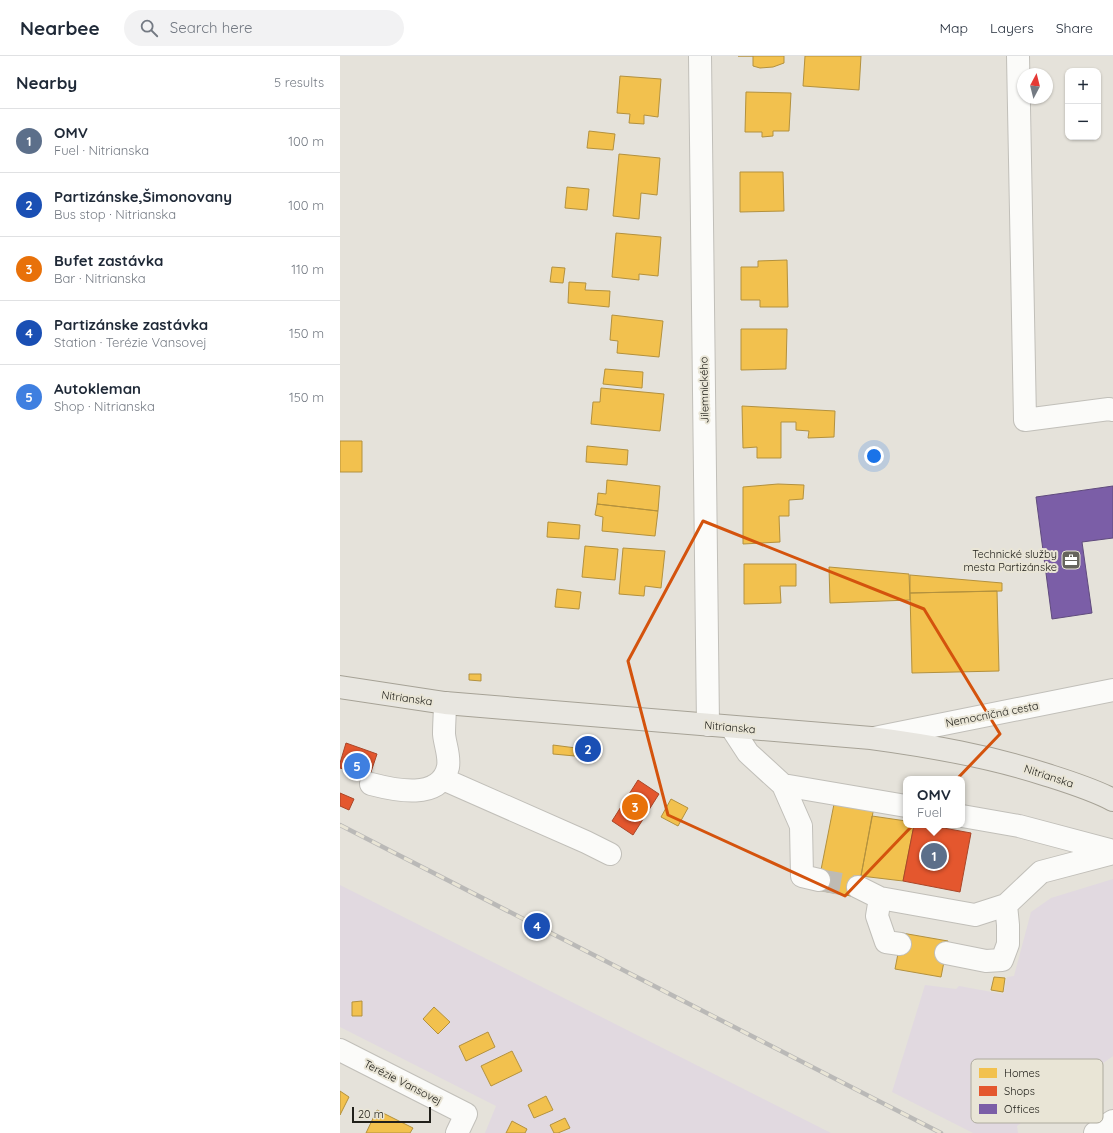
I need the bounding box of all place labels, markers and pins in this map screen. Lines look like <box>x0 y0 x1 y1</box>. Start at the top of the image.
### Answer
place label: Technické služby mesta Partizánske <box>963 547 1057 574</box>
office icon: Technické služby mesta Partizánske <box>1060 549 1082 571</box>
pin: 2 <box>575 734 601 764</box>
pin: 5 <box>344 751 370 781</box>
pin: 3 <box>622 792 648 822</box>
pin: 1 <box>921 841 947 871</box>
pin: 4 <box>524 911 550 941</box>

